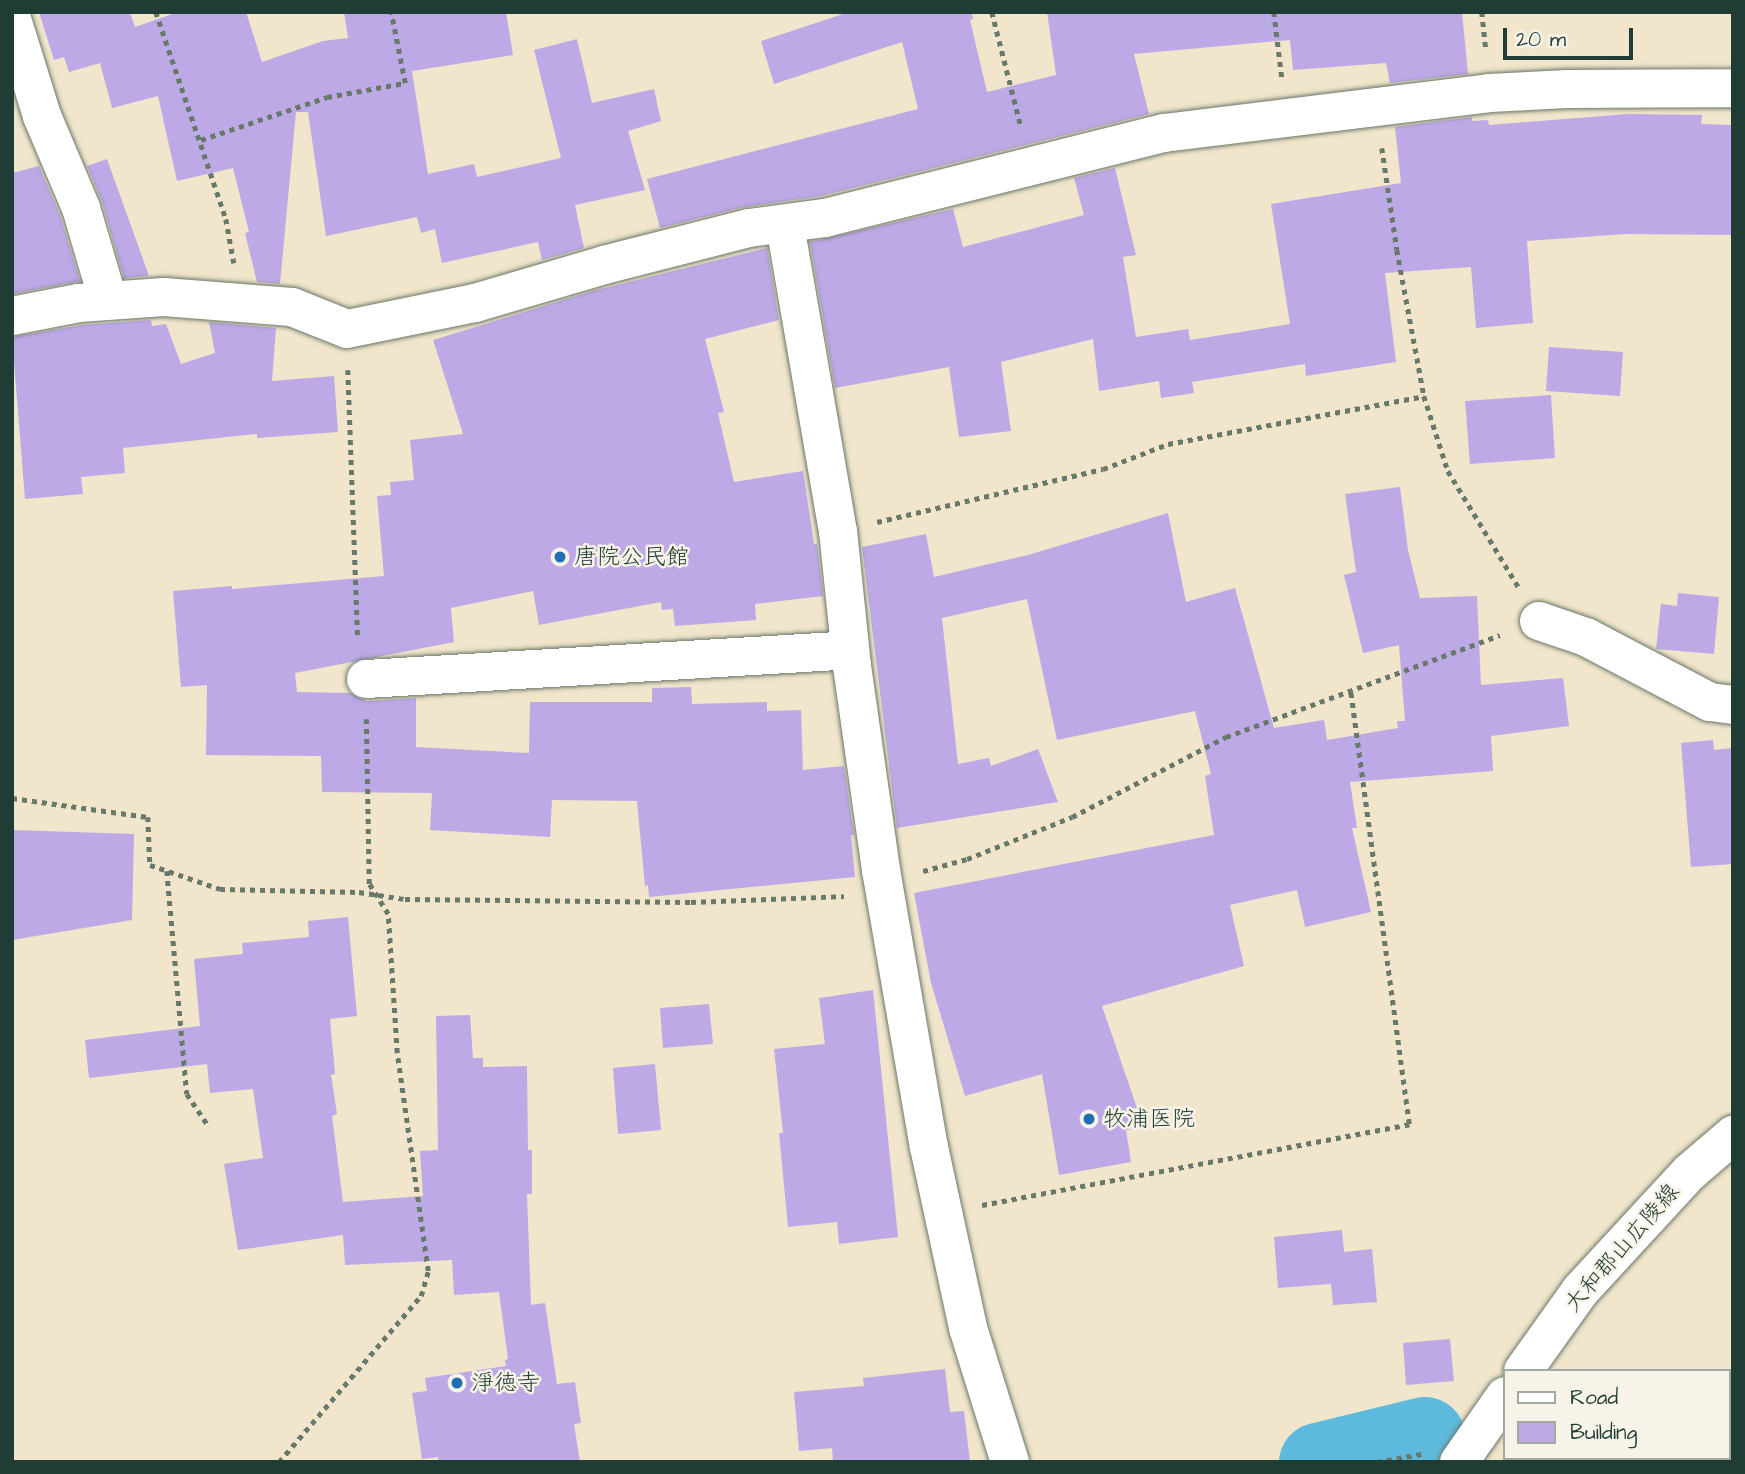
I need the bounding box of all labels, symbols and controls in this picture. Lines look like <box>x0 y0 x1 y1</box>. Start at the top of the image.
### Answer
scale bar <box>1507 14 1636 58</box>
text: 20 m <box>1516 25 1566 54</box>
place label: 唐院公民館 <box>574 543 689 571</box>
marker: 唐院公民館 <box>552 549 568 565</box>
place label: 牧浦医院 <box>1103 1105 1195 1133</box>
marker: 牧浦医院 <box>1081 1111 1097 1127</box>
street label: 大和郡山広陵線 <box>1559 1178 1685 1318</box>
place label: 淨徳寺 <box>471 1369 540 1397</box>
legend <box>1504 1369 1731 1460</box>
marker: 淨徳寺 <box>449 1375 465 1391</box>
text: Road <box>1570 1383 1618 1412</box>
text: Building <box>1570 1418 1637 1447</box>

